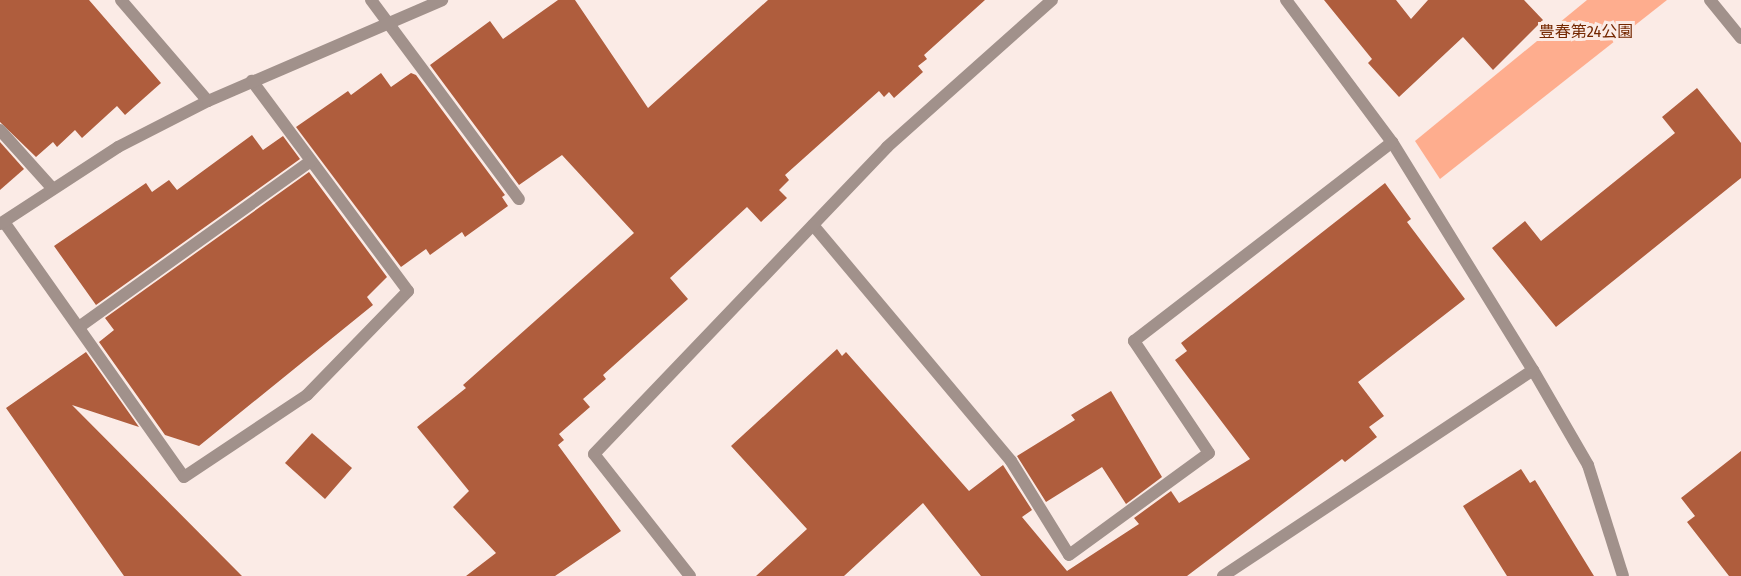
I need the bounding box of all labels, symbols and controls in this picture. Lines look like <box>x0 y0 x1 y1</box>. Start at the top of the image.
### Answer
park label: 豊春第24公園 <box>1539 22 1633 42</box>

